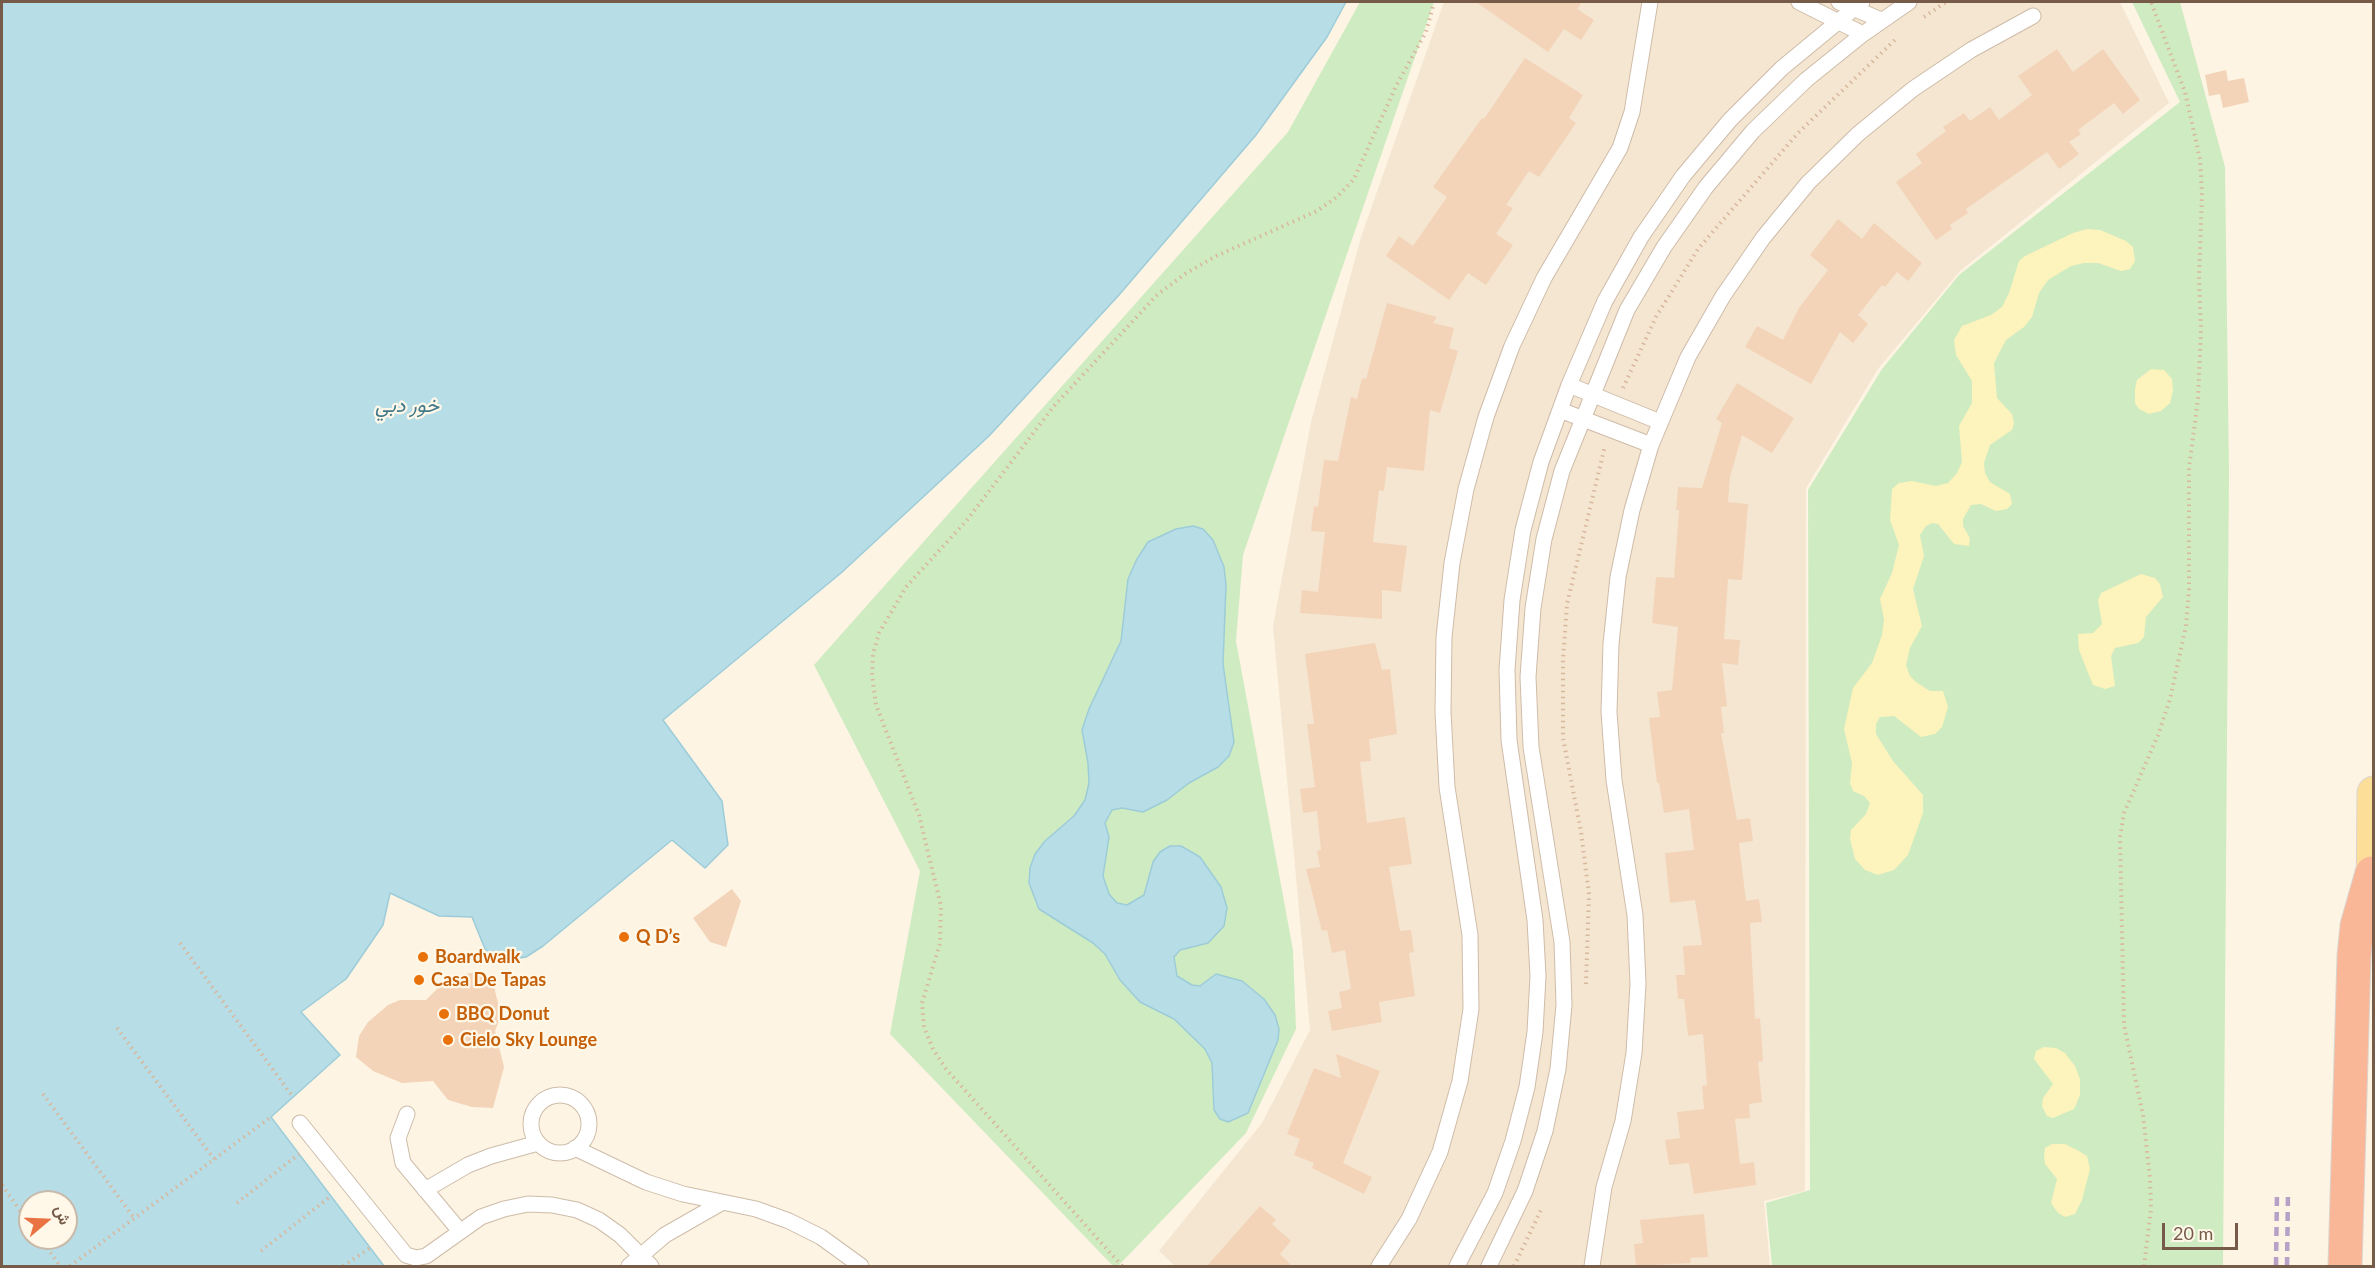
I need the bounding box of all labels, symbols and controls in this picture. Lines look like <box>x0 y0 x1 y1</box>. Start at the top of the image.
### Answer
water label: خور دبي <box>375 394 439 418</box>
place label: Q D’s <box>636 926 680 948</box>
marker: Q D’s <box>617 930 631 944</box>
place label: Boardwalk <box>435 946 520 968</box>
marker: Boardwalk <box>416 950 430 964</box>
place label: Casa De Tapas <box>431 969 546 991</box>
marker: Casa De Tapas <box>412 973 426 987</box>
place label: BBQ Donut <box>456 1003 550 1025</box>
marker: BBQ Donut <box>437 1007 451 1021</box>
place label: Cielo Sky Lounge <box>460 1029 597 1051</box>
marker: Cielo Sky Lounge <box>441 1033 455 1047</box>
north arrow <box>18 1190 78 1250</box>
text: ش <box>51 1202 76 1227</box>
scale bar <box>2165 1211 2242 1249</box>
text: 20 m <box>2173 1222 2213 1244</box>

